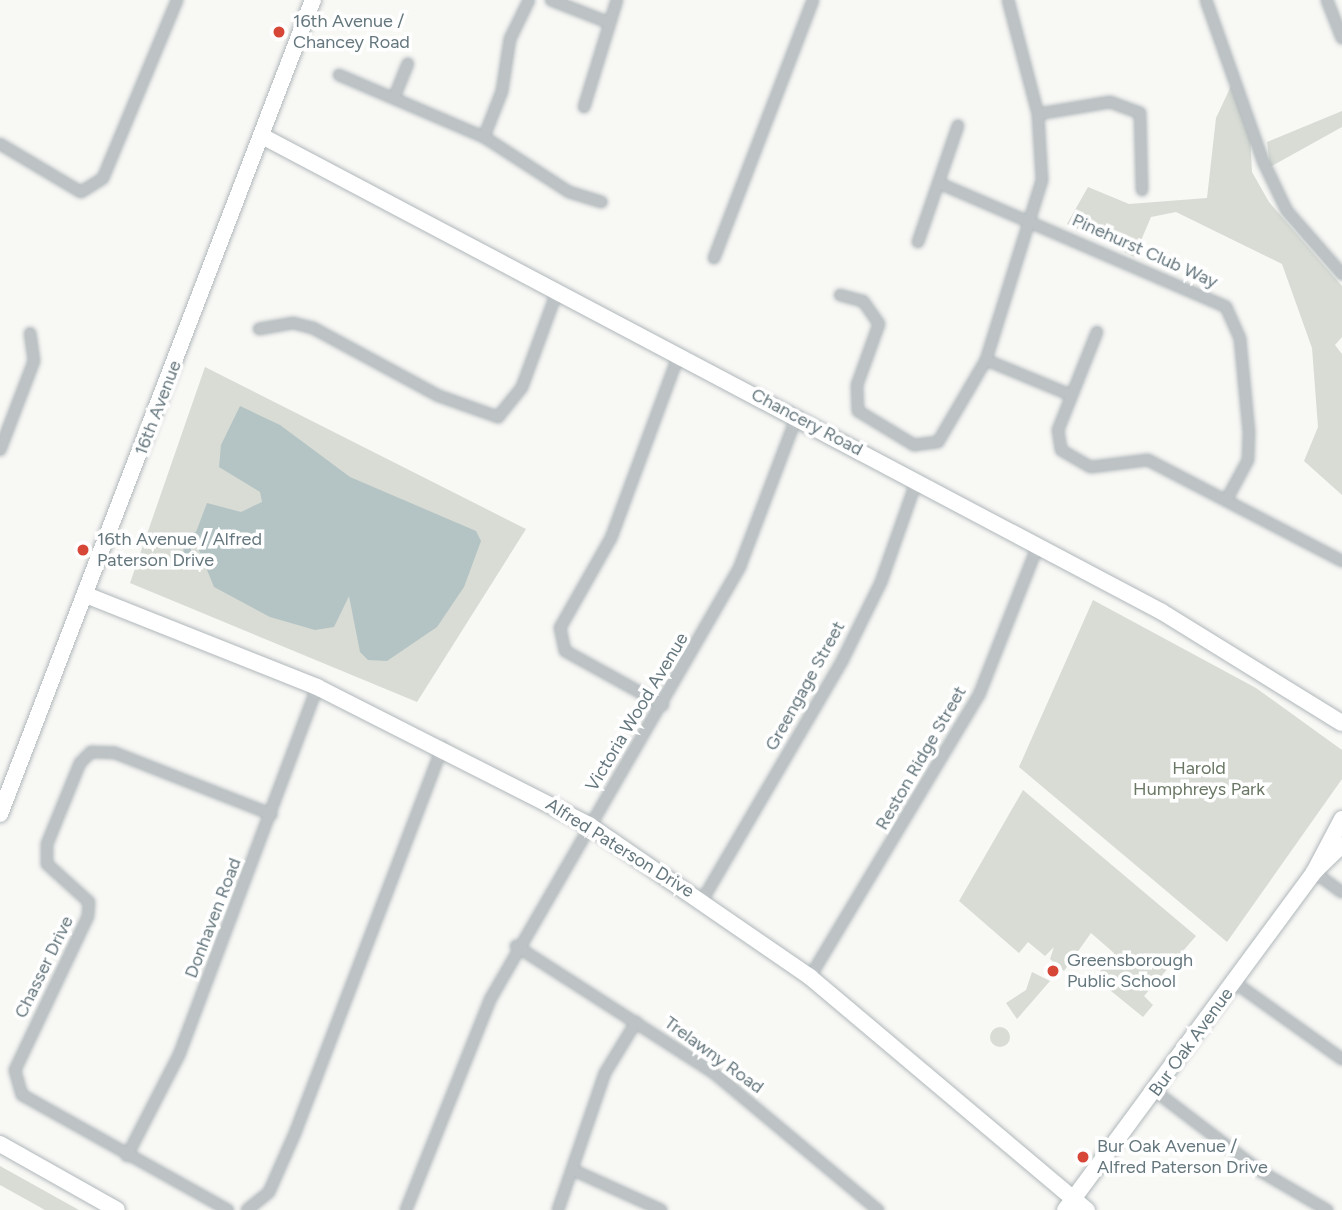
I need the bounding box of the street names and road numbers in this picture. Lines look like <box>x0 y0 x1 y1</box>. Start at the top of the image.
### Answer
street label: Pinehurst Club Way <box>1069 209 1221 293</box>
street label: 16th Avenue <box>130 358 186 458</box>
street label: Chancery Road <box>748 384 866 460</box>
street label: Greengage Street <box>761 618 849 754</box>
street label: Victoria Wood Avenue <box>581 629 693 795</box>
street label: Reston Ridge Street <box>871 682 971 834</box>
street label: Alfred Paterson Drive <box>542 794 698 902</box>
street label: Donhaven Road <box>180 855 246 981</box>
street label: Chasser Drive <box>10 912 78 1022</box>
street label: Bur Oak Avenue <box>1144 984 1238 1100</box>
street label: Trelawny Road <box>660 1012 768 1098</box>

